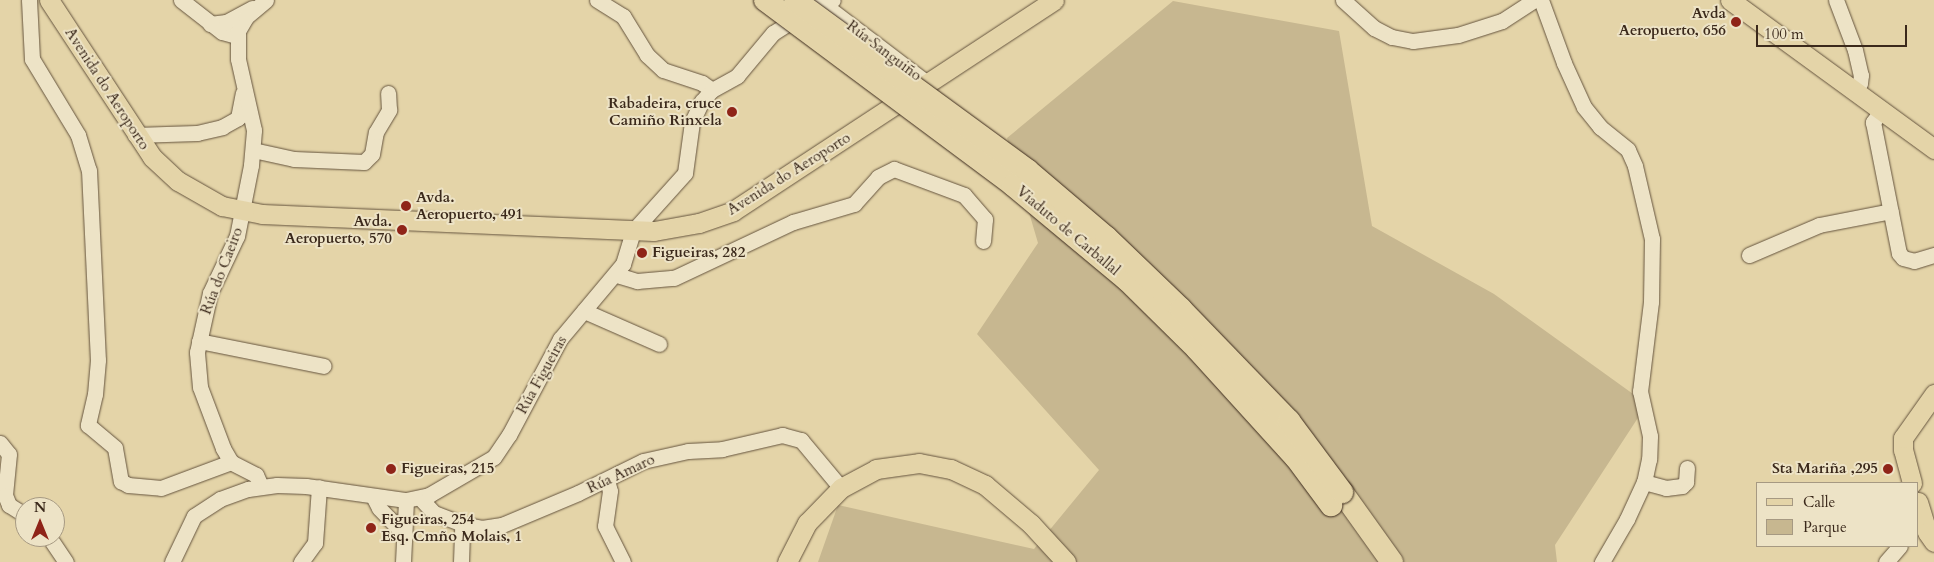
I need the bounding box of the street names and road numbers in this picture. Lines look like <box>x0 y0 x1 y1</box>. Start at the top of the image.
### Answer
street label: Rúa Sanguiño <box>843 17 925 85</box>
street label: Avenida do Aeroporto <box>61 25 153 153</box>
street label: Avenida do Aeroporto <box>724 129 854 219</box>
street label: Viaduto de Carballal <box>1013 182 1123 280</box>
street label: Rúa do Caeiro <box>197 225 247 317</box>
street label: Rúa Figueiras <box>513 333 571 417</box>
street label: Rúa Amaro <box>584 451 658 497</box>

